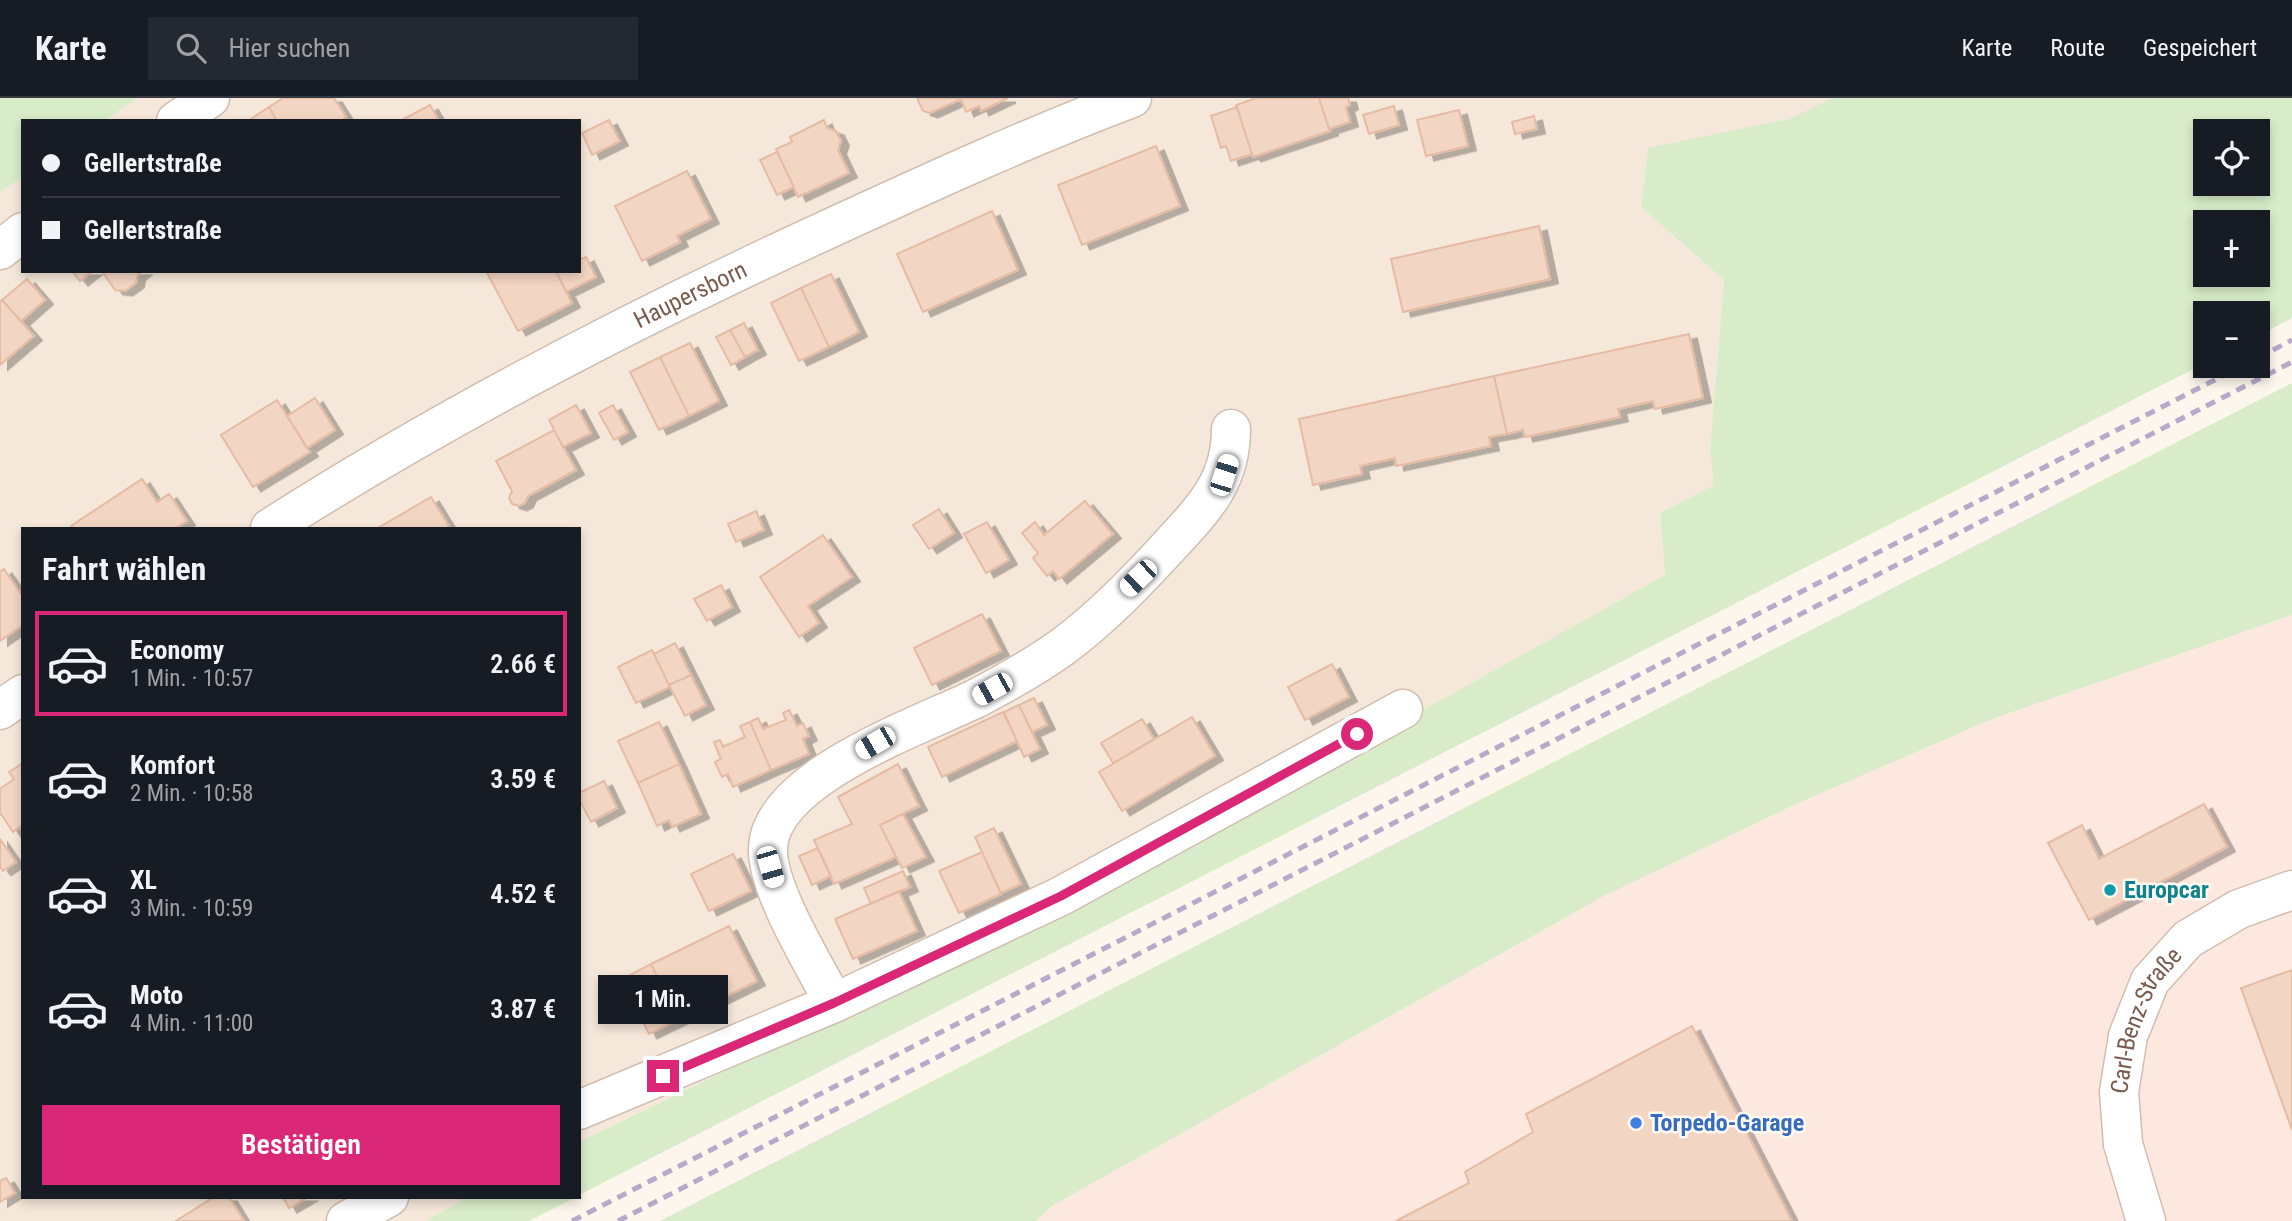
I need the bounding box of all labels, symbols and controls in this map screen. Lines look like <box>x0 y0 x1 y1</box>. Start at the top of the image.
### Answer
search box <box>148 17 638 80</box>
text: Karte <box>35 29 106 68</box>
icon: search <box>172 29 210 67</box>
text: Hier suchen <box>228 33 350 63</box>
text: Karte <box>1962 34 2012 62</box>
text: Route <box>2050 34 2105 62</box>
text: Gespeichert <box>2143 34 2257 62</box>
map controls <box>2193 119 2270 378</box>
button: locate <box>2193 119 2270 196</box>
text: Gellertstraße <box>84 148 222 178</box>
button: + <box>2193 210 2270 287</box>
text: Gellertstraße <box>84 215 222 245</box>
street label: Haupersborn <box>629 255 751 334</box>
button: − <box>2193 301 2270 378</box>
car <box>1208 452 1241 498</box>
text: Fahrt wählen <box>42 550 206 588</box>
car <box>1116 556 1161 600</box>
icon: car <box>46 632 109 695</box>
text: Economy <box>130 635 224 665</box>
text: 2.66 € <box>490 649 556 679</box>
text: 1 Min. · 10:57 <box>130 665 253 692</box>
car <box>969 670 1016 708</box>
route start <box>1341 718 1373 750</box>
car <box>852 723 899 763</box>
icon: car <box>46 747 109 810</box>
text: Komfort <box>130 750 215 780</box>
text: 3.59 € <box>490 764 556 794</box>
text: 2 Min. · 10:58 <box>130 780 253 807</box>
car <box>755 844 786 890</box>
icon: car <box>46 862 109 925</box>
text: XL <box>130 865 157 895</box>
place label: Europcar <box>2124 876 2209 904</box>
text: 4.52 € <box>490 879 556 909</box>
marker: Europcar <box>2102 882 2118 898</box>
text: 3 Min. · 10:59 <box>130 895 253 922</box>
street label: Carl-Benz-Straße <box>2105 942 2188 1096</box>
callout: 1 Min. <box>598 974 728 1024</box>
icon: car <box>46 977 109 1040</box>
text: Moto <box>130 980 183 1010</box>
text: 1 Min. <box>634 986 692 1013</box>
text: 3.87 € <box>490 994 556 1024</box>
text: 4 Min. · 11:00 <box>130 1010 253 1037</box>
route end <box>647 1060 679 1092</box>
button: Bestätigen <box>42 1105 560 1185</box>
place label: Torpedo-Garage <box>1650 1109 1804 1137</box>
marker: Torpedo-Garage <box>1628 1115 1644 1131</box>

